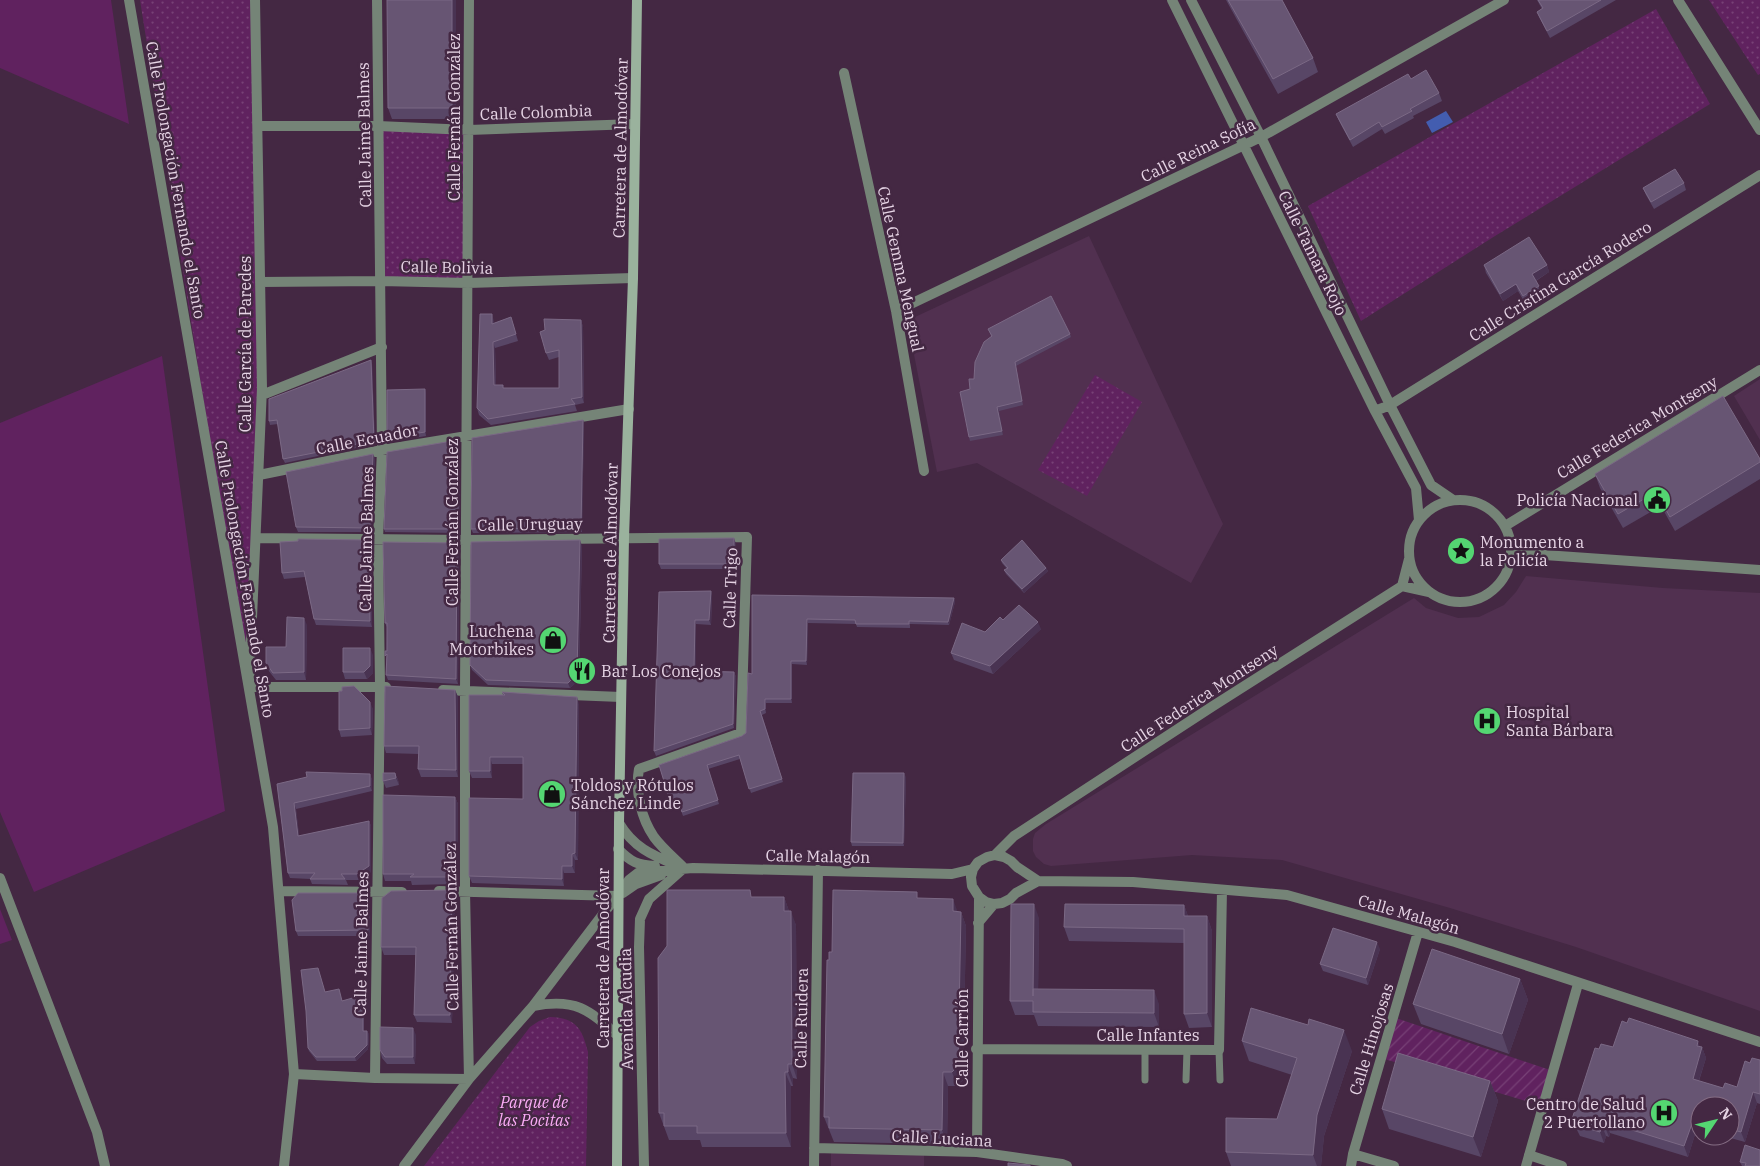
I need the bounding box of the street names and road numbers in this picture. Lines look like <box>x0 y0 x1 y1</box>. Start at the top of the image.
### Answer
street label: Calle Fernán González <box>444 33 464 201</box>
street label: Calle Prolongación Fernando el Santo <box>142 40 210 320</box>
street label: Carretera de Almodóvar <box>608 58 632 238</box>
street label: Calle Jaime Balmes <box>353 62 375 208</box>
street label: Calle Colombia <box>479 100 593 124</box>
street label: Calle Reina Sofía <box>1137 113 1259 186</box>
street label: Calle Gemma Mengual <box>874 184 928 354</box>
street label: Calle Tamara Rojo <box>1274 187 1352 319</box>
street label: Calle Cristina García Rodero <box>1465 216 1655 346</box>
street label: Calle García de Paredes <box>235 256 255 432</box>
street label: Calle Bolivia <box>400 256 494 278</box>
street label: Calle Federica Montseny <box>1553 371 1721 483</box>
street label: Calle Ecuador <box>314 419 420 459</box>
street label: Calle Fernán González <box>442 438 462 606</box>
street label: Calle Prolongación Fernando el Santo <box>211 439 279 719</box>
street label: Carretera de Almodóvar <box>598 463 622 643</box>
street label: Calle Jaime Balmes <box>355 466 377 612</box>
street label: Calle Uruguay <box>477 513 583 535</box>
street label: Calle Trigo <box>719 547 741 629</box>
street label: Calle Federica Montseny <box>1116 639 1282 756</box>
street label: Calle Fernán González <box>440 843 462 1011</box>
street label: Calle Malagón <box>765 845 871 867</box>
street label: Carretera de Almodóvar <box>593 868 613 1048</box>
street label: Calle Jaime Balmes <box>350 871 372 1017</box>
street label: Calle Malagón <box>1356 890 1462 938</box>
street label: Avenida Alcudia <box>615 947 637 1070</box>
street label: Calle Ruidera <box>790 967 812 1068</box>
street label: Calle Hinojosas <box>1344 981 1398 1097</box>
street label: Calle Carrión <box>952 989 972 1087</box>
street label: Calle Infantes <box>1096 1025 1200 1045</box>
street label: Calle Luciana <box>891 1125 993 1151</box>

